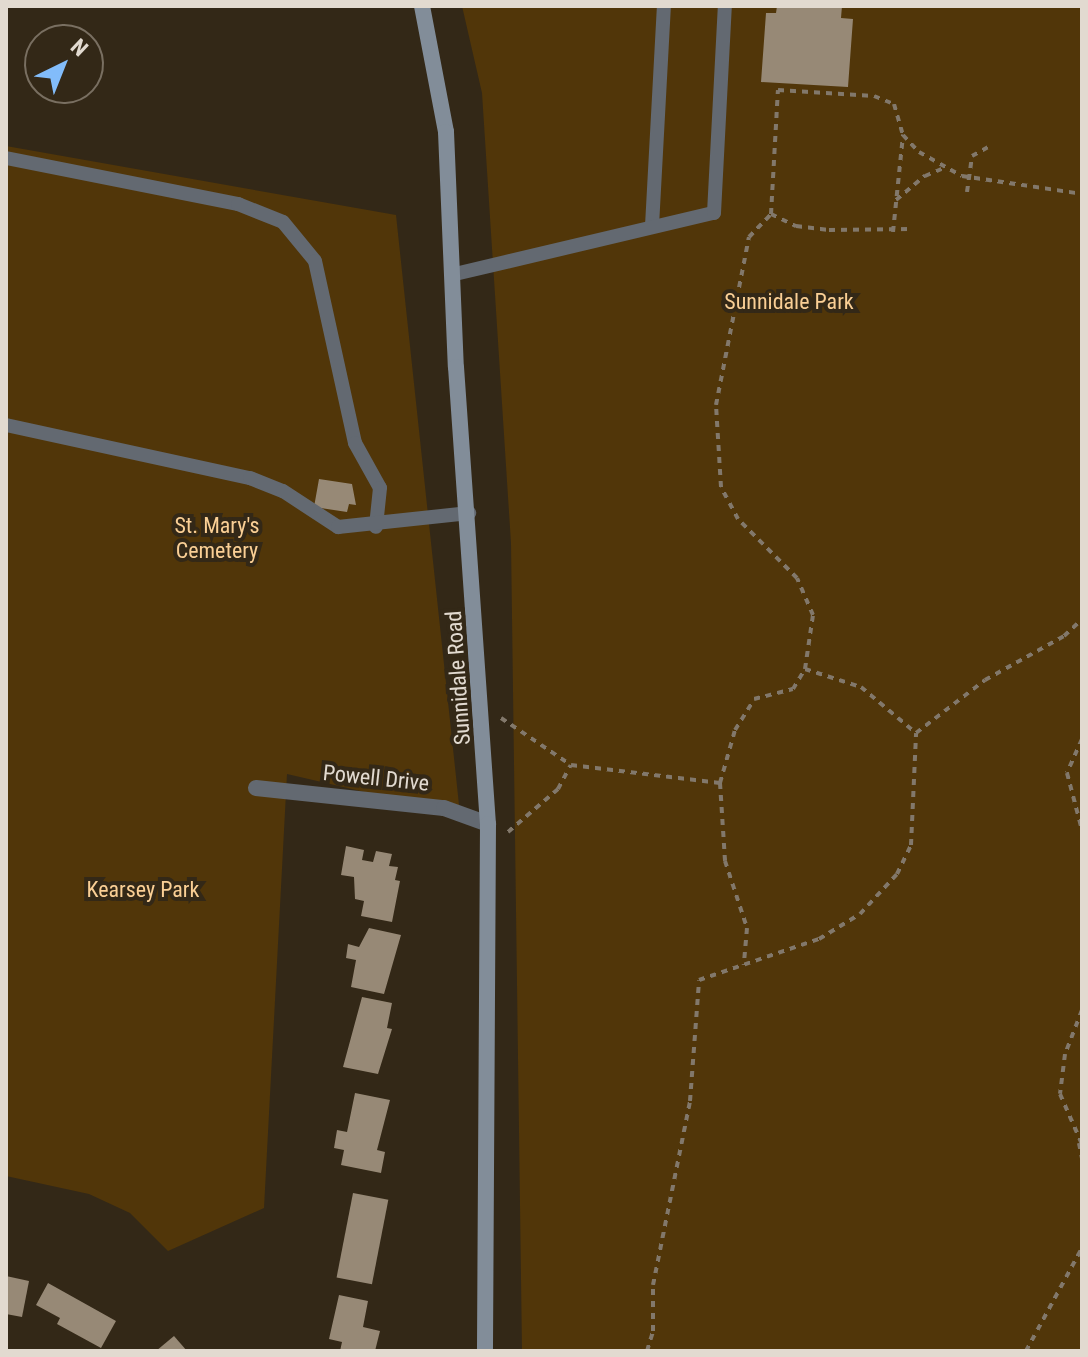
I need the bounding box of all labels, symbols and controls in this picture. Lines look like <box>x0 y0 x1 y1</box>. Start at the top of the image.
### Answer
north arrow <box>24 24 104 104</box>
text: N <box>66 34 93 61</box>
park label: Sunnidale Park <box>724 289 854 315</box>
park label: St. Mary's Cemetery <box>174 512 260 564</box>
street label: Sunnidale Road <box>440 610 476 746</box>
street label: Powell Drive <box>322 759 430 797</box>
park label: Kearsey Park <box>87 877 199 903</box>

